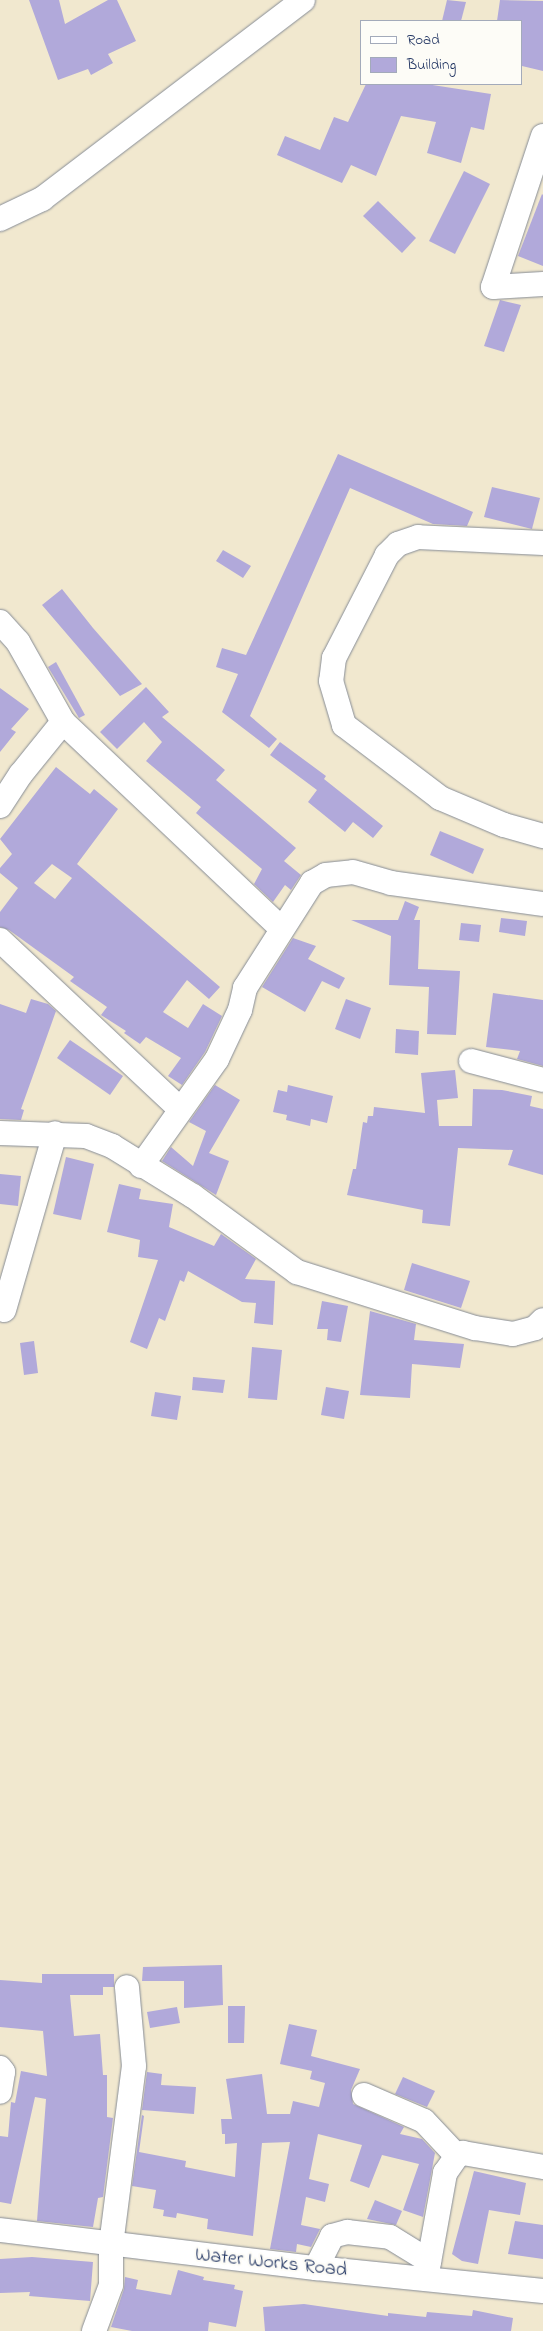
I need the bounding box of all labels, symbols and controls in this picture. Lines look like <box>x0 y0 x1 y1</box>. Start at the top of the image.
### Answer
legend <box>360 20 523 85</box>
text: Road <box>407 29 440 51</box>
text: Building <box>407 54 456 76</box>
street label: Water Works Road <box>194 2243 348 2283</box>

